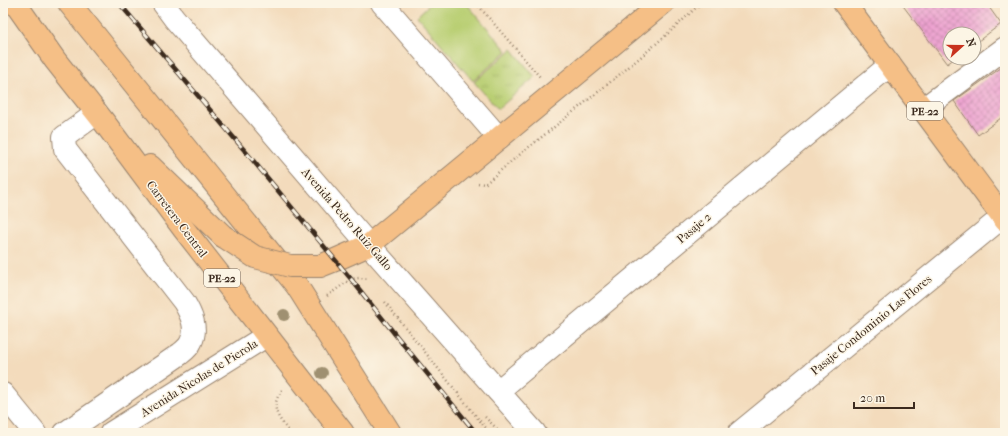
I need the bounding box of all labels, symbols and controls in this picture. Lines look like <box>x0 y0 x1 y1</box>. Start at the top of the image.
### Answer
north arrow <box>942 26 982 66</box>
text: N <box>963 36 979 49</box>
road number: PE-22 <box>907 102 943 120</box>
street label: Avenida Pedro Ruiz Gallo <box>298 164 395 273</box>
street label: Carretera Central <box>144 178 211 261</box>
street label: Pasaje 2 <box>674 210 714 246</box>
road number: PE-22 <box>204 269 240 287</box>
street label: Pasaje Condominio Las Flores <box>808 272 935 378</box>
street label: Avenida Nicolas de Pierola <box>137 336 261 420</box>
scale bar <box>854 384 914 410</box>
text: 20 m <box>860 391 885 405</box>

